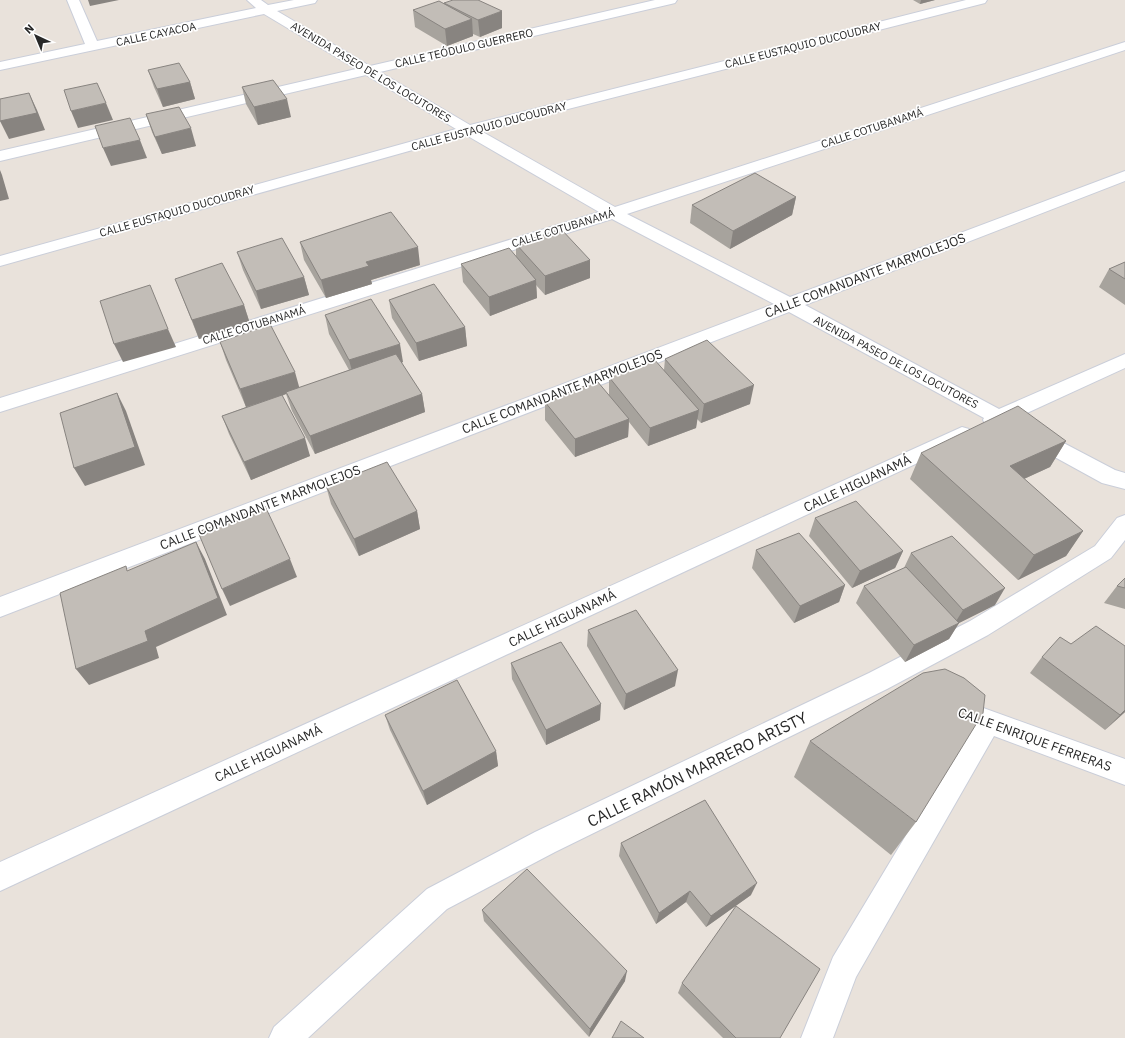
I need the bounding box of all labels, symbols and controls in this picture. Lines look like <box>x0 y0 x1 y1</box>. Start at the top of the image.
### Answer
north arrow <box>16 16 56 56</box>
street label: AVENIDA PASEO DE LOS LOCUTORES <box>288 18 454 126</box>
street label: CALLE CAYACOA <box>115 19 197 49</box>
street label: CALLE EUSTAQUIO DUCOUDRAY <box>723 19 883 71</box>
text: N <box>21 21 37 37</box>
street label: CALLE TEÓDULO GUERRERO <box>393 25 535 71</box>
street label: CALLE EUSTAQUIO DUCOUDRAY <box>410 98 569 154</box>
street label: CALLE COTUBANAMÁ <box>819 105 925 151</box>
street label: CALLE EUSTAQUIO DUCOUDRAY <box>98 182 257 240</box>
street label: CALLE COTUBANAMÁ <box>510 206 616 250</box>
street label: CALLE COMANDANTE MARMOLEJOS <box>762 229 968 322</box>
street label: CALLE COTUBANAMÁ <box>201 303 307 347</box>
street label: AVENIDA PASEO DE LOS LOCUTORES <box>811 313 981 411</box>
street label: CALLE COMANDANTE MARMOLEJOS <box>459 345 665 438</box>
street label: CALLE HIGUANAMÁ <box>801 451 914 516</box>
street label: CALLE COMANDANTE MARMOLEJOS <box>157 461 363 554</box>
street label: CALLE HIGUANAMÁ <box>506 586 619 651</box>
street label: CALLE ENRIQUE FERRERAS <box>956 704 1114 775</box>
street label: CALLE RAMÓN MARRERO ARISTY <box>583 706 811 831</box>
street label: CALLE HIGUANAMÁ <box>212 721 325 786</box>

